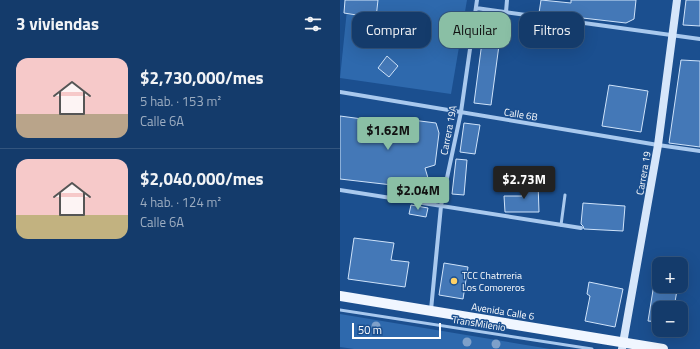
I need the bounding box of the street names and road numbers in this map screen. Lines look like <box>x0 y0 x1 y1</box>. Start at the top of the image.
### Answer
street label: Carrera 19A <box>436 104 461 156</box>
street label: Calle 6B <box>503 104 539 125</box>
street label: Carrera 19 <box>632 150 655 196</box>
street label: Avenida Calle 6 <box>470 299 536 324</box>
street label: TransMilenio <box>451 312 507 335</box>

